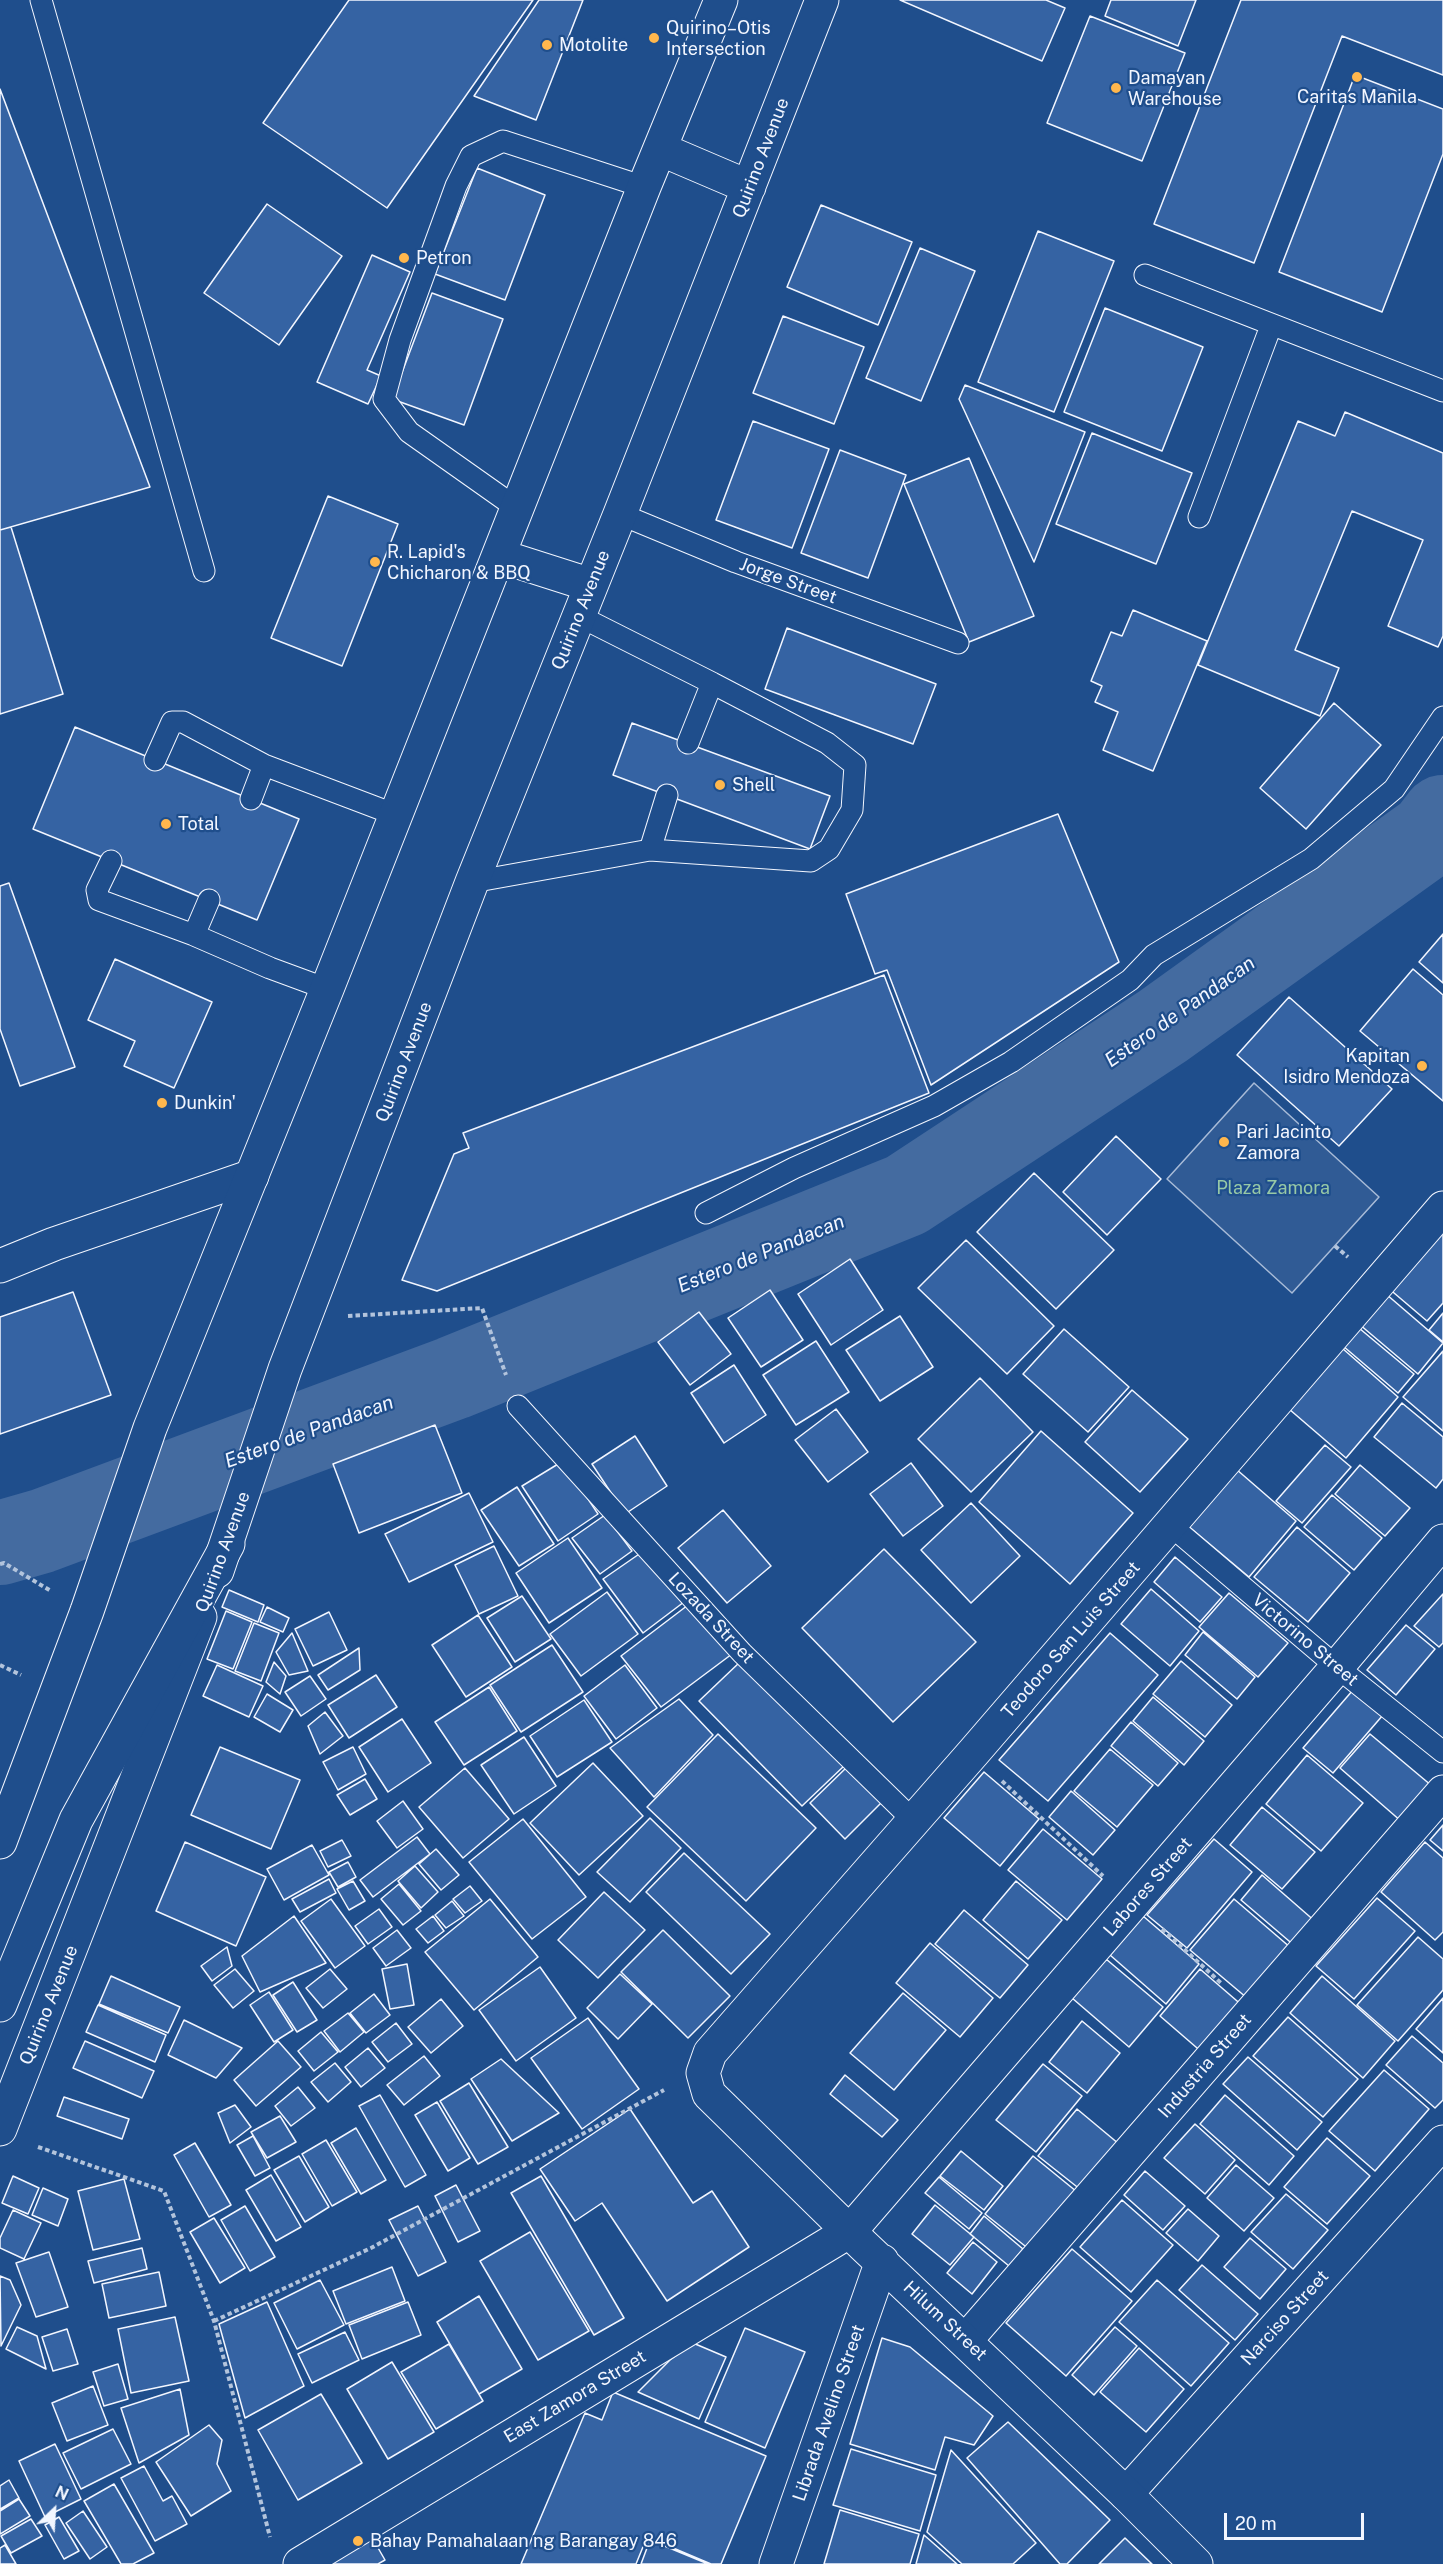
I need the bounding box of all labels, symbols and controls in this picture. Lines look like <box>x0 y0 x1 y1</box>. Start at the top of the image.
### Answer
place label: Quirino–Otis Intersection <box>666 17 771 60</box>
marker: Quirino–Otis Intersection <box>647 31 661 45</box>
place label: Motolite <box>559 34 628 56</box>
marker: Motolite <box>540 38 554 52</box>
place label: Damayan Warehouse <box>1128 67 1222 110</box>
marker: Caritas Manila <box>1350 70 1364 84</box>
marker: Damayan Warehouse <box>1109 81 1123 95</box>
place label: Caritas Manila <box>1297 86 1417 108</box>
street label: Quirino Avenue <box>728 95 794 221</box>
place label: Petron <box>416 247 472 269</box>
marker: Petron <box>397 251 411 265</box>
place label: R. Lapid's Chicharon & BBQ <box>387 541 531 584</box>
street label: Quirino Avenue <box>547 547 615 673</box>
street label: Jorge Street <box>736 553 840 609</box>
marker: R. Lapid's Chicharon & BBQ <box>368 555 382 569</box>
place label: Shell <box>732 774 775 796</box>
marker: Shell <box>713 778 727 792</box>
place label: Total <box>178 813 220 835</box>
marker: Total <box>159 817 173 831</box>
water label: Estero de Pandacan <box>1100 951 1260 1073</box>
street label: Quirino Avenue <box>371 999 437 1125</box>
place label: Kapitan Isidro Mendoza <box>1283 1045 1410 1088</box>
marker: Kapitan Isidro Mendoza <box>1415 1059 1429 1073</box>
place label: Dunkin' <box>174 1092 236 1114</box>
marker: Dunkin' <box>155 1096 169 1110</box>
place label: Pari Jacinto Zamora <box>1236 1121 1331 1164</box>
marker: Pari Jacinto Zamora <box>1217 1135 1231 1149</box>
park label: Plaza Zamora <box>1216 1177 1330 1199</box>
water label: Estero de Pandacan <box>674 1210 848 1298</box>
water label: Estero de Pandacan <box>221 1390 397 1474</box>
street label: Quirino Avenue <box>191 1489 255 1615</box>
street label: Teodoro San Luis Street <box>997 1557 1145 1723</box>
street label: Lozada Street <box>663 1568 759 1668</box>
street label: Victorino Street <box>1248 1589 1362 1691</box>
street label: Labores Street <box>1099 1833 1197 1941</box>
street label: Quirino Avenue <box>15 1942 83 2068</box>
street label: Industria Street <box>1154 2009 1256 2123</box>
street label: Narciso Street <box>1237 2266 1333 2370</box>
street label: Hilum Street <box>899 2277 991 2365</box>
street label: Librada Avelino Street <box>789 2322 869 2504</box>
street label: East Zamora Street <box>500 2346 650 2448</box>
north arrow <box>24 2480 84 2540</box>
text: N <box>52 2482 71 2504</box>
scale bar <box>1227 2501 1366 2539</box>
text: 20 m <box>1235 2513 1277 2534</box>
place label: Bahay Pamahalaan ng Barangay 846 <box>370 2530 677 2552</box>
marker: Bahay Pamahalaan ng Barangay 846 <box>351 2534 365 2548</box>

